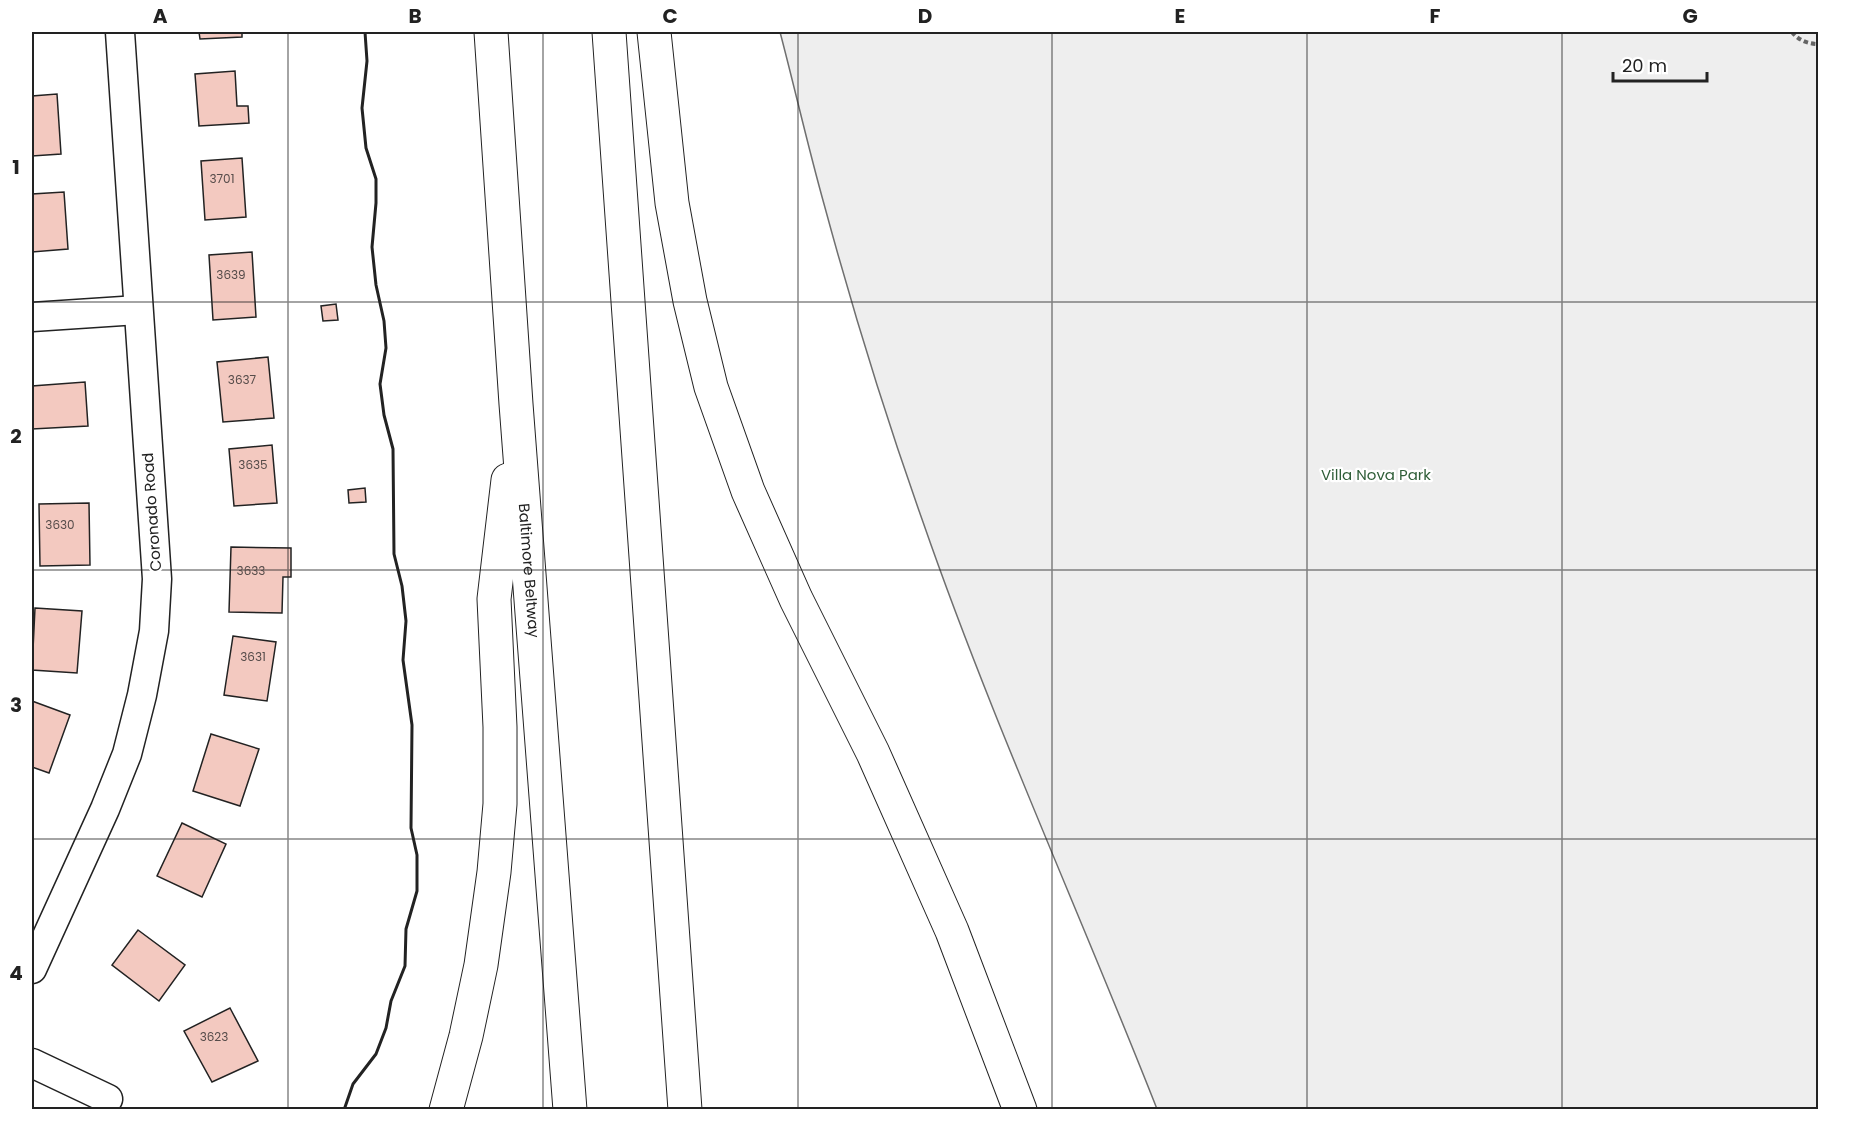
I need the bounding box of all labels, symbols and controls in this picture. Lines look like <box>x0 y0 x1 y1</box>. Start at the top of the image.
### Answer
text: A <box>153 2 168 30</box>
text: B <box>408 2 422 30</box>
text: C <box>662 2 678 30</box>
text: D <box>918 2 932 30</box>
text: E <box>1175 2 1185 30</box>
text: F <box>1430 2 1441 30</box>
text: G <box>1682 2 1698 30</box>
scale bar <box>1613 45 1708 83</box>
text: 20 m <box>1622 53 1667 78</box>
text: 1 <box>12 153 20 181</box>
house number: 3701 <box>210 170 235 187</box>
house number: 3639 <box>216 266 246 283</box>
house number: 3637 <box>228 371 257 388</box>
text: 2 <box>10 422 22 450</box>
street label: Coronado Road <box>137 452 166 572</box>
house number: 3635 <box>238 456 268 473</box>
park label: Villa Nova Park <box>1321 464 1431 485</box>
street label: Baltimore Beltway <box>514 503 545 639</box>
house number: 3630 <box>45 516 75 533</box>
house number: 3633 <box>237 562 265 579</box>
house number: 3631 <box>240 648 266 665</box>
text: 3 <box>10 691 22 719</box>
text: 4 <box>9 959 23 987</box>
house number: 3623 <box>200 1028 228 1045</box>

